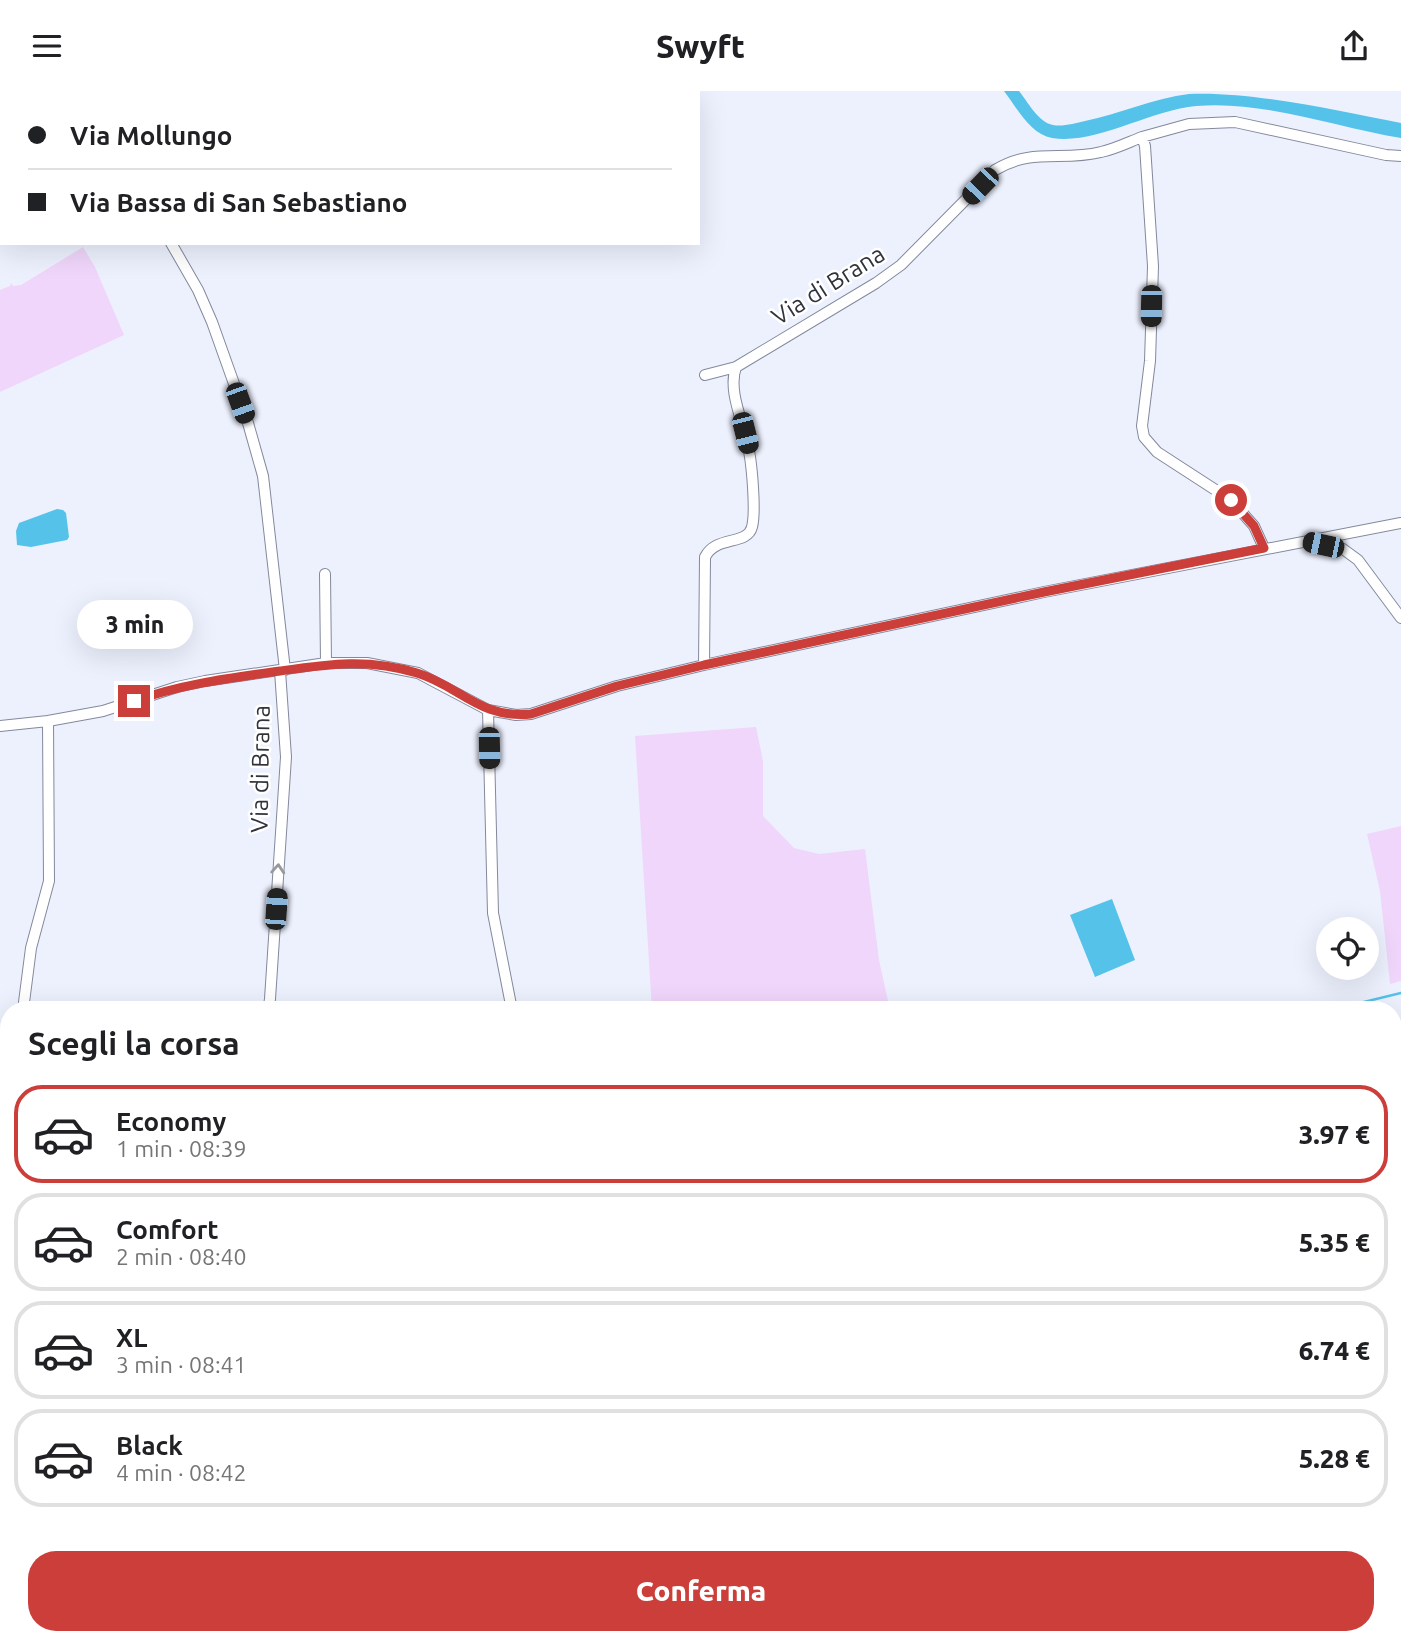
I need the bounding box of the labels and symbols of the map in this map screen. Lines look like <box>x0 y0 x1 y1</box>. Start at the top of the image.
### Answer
car <box>958 164 1003 208</box>
street label: Via di Brana <box>767 240 889 330</box>
car <box>1141 285 1162 327</box>
car <box>223 380 258 426</box>
car <box>730 410 761 456</box>
route start <box>1215 484 1247 516</box>
car <box>1301 530 1346 560</box>
callout: 3 min <box>76 599 192 649</box>
route end <box>118 685 150 717</box>
street label: Via di Brana <box>245 705 275 833</box>
car <box>479 727 500 769</box>
one-way arrow <box>271 863 286 874</box>
car <box>265 887 288 931</box>

